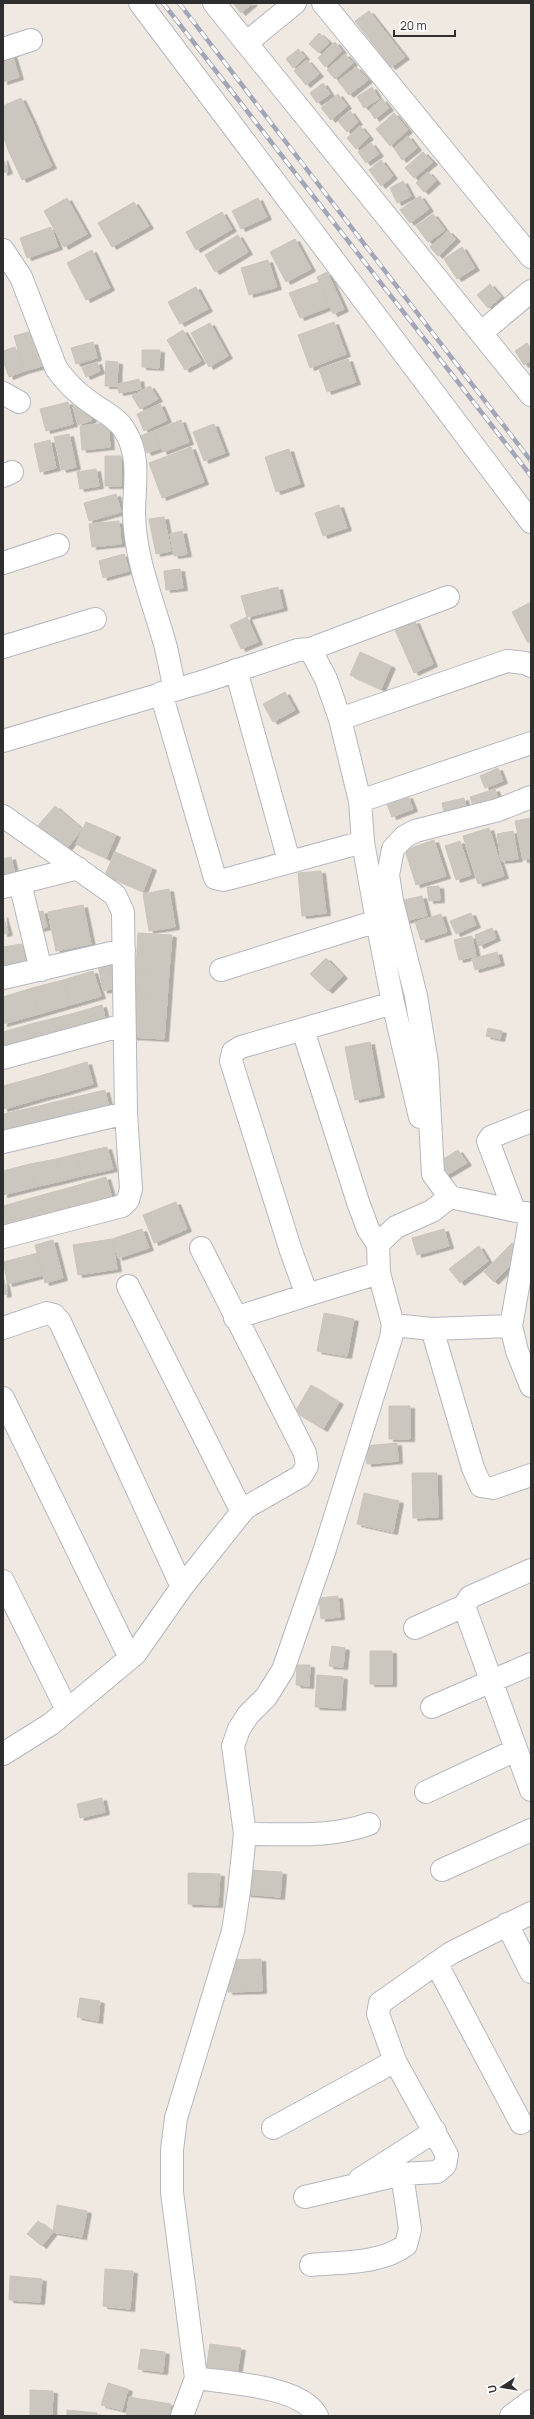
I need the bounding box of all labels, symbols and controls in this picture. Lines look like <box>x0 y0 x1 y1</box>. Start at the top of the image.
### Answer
scale bar <box>394 12 455 38</box>
text: 20 m <box>400 17 427 34</box>
north arrow <box>482 2367 522 2407</box>
text: U <box>484 2384 500 2395</box>

